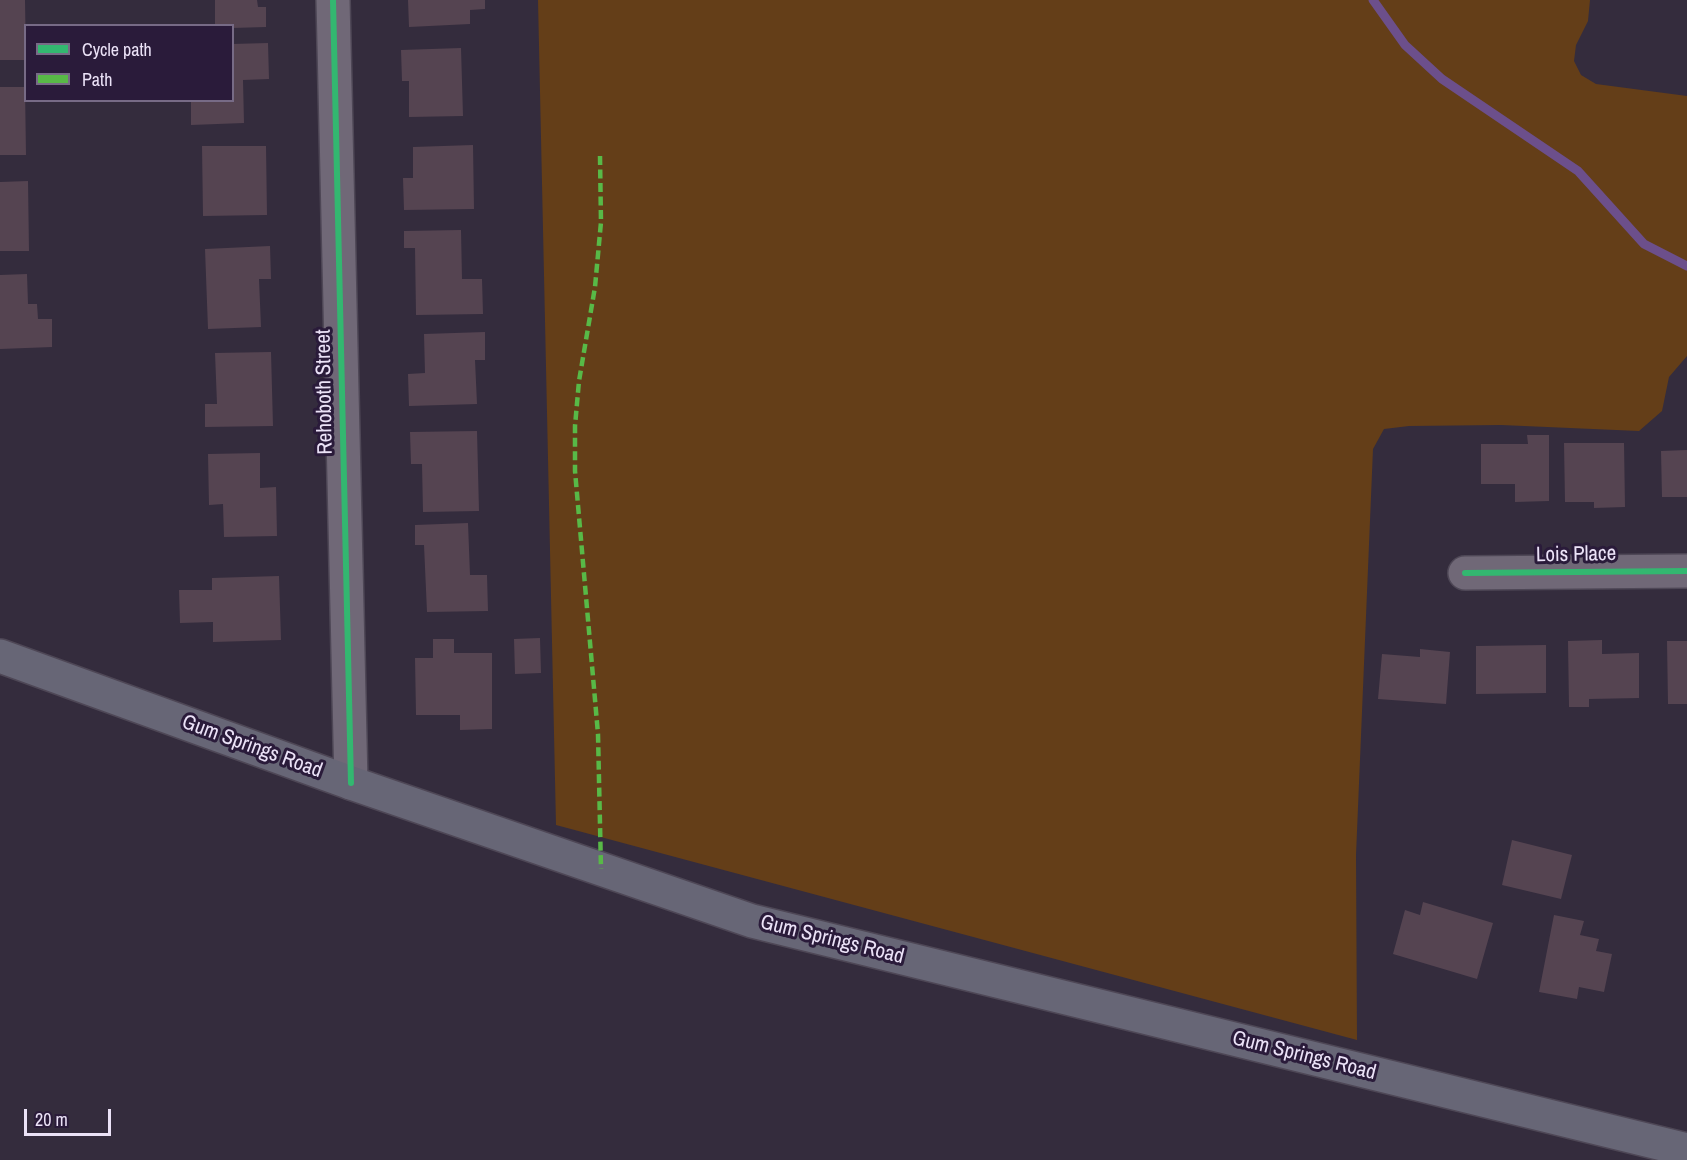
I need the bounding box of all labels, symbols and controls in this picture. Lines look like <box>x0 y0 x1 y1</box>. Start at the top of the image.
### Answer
legend <box>24 24 234 102</box>
text: Cycle path <box>82 37 152 62</box>
text: Path <box>82 67 112 92</box>
street label: Rehoboth Street <box>311 329 339 455</box>
street label: Lois Place <box>1536 542 1616 568</box>
street label: Gum Springs Road <box>178 710 326 784</box>
street label: Gum Springs Road <box>757 910 907 970</box>
street label: Gum Springs Road <box>1229 1026 1379 1086</box>
scale bar <box>27 1097 114 1135</box>
text: 20 m <box>35 1107 68 1132</box>

